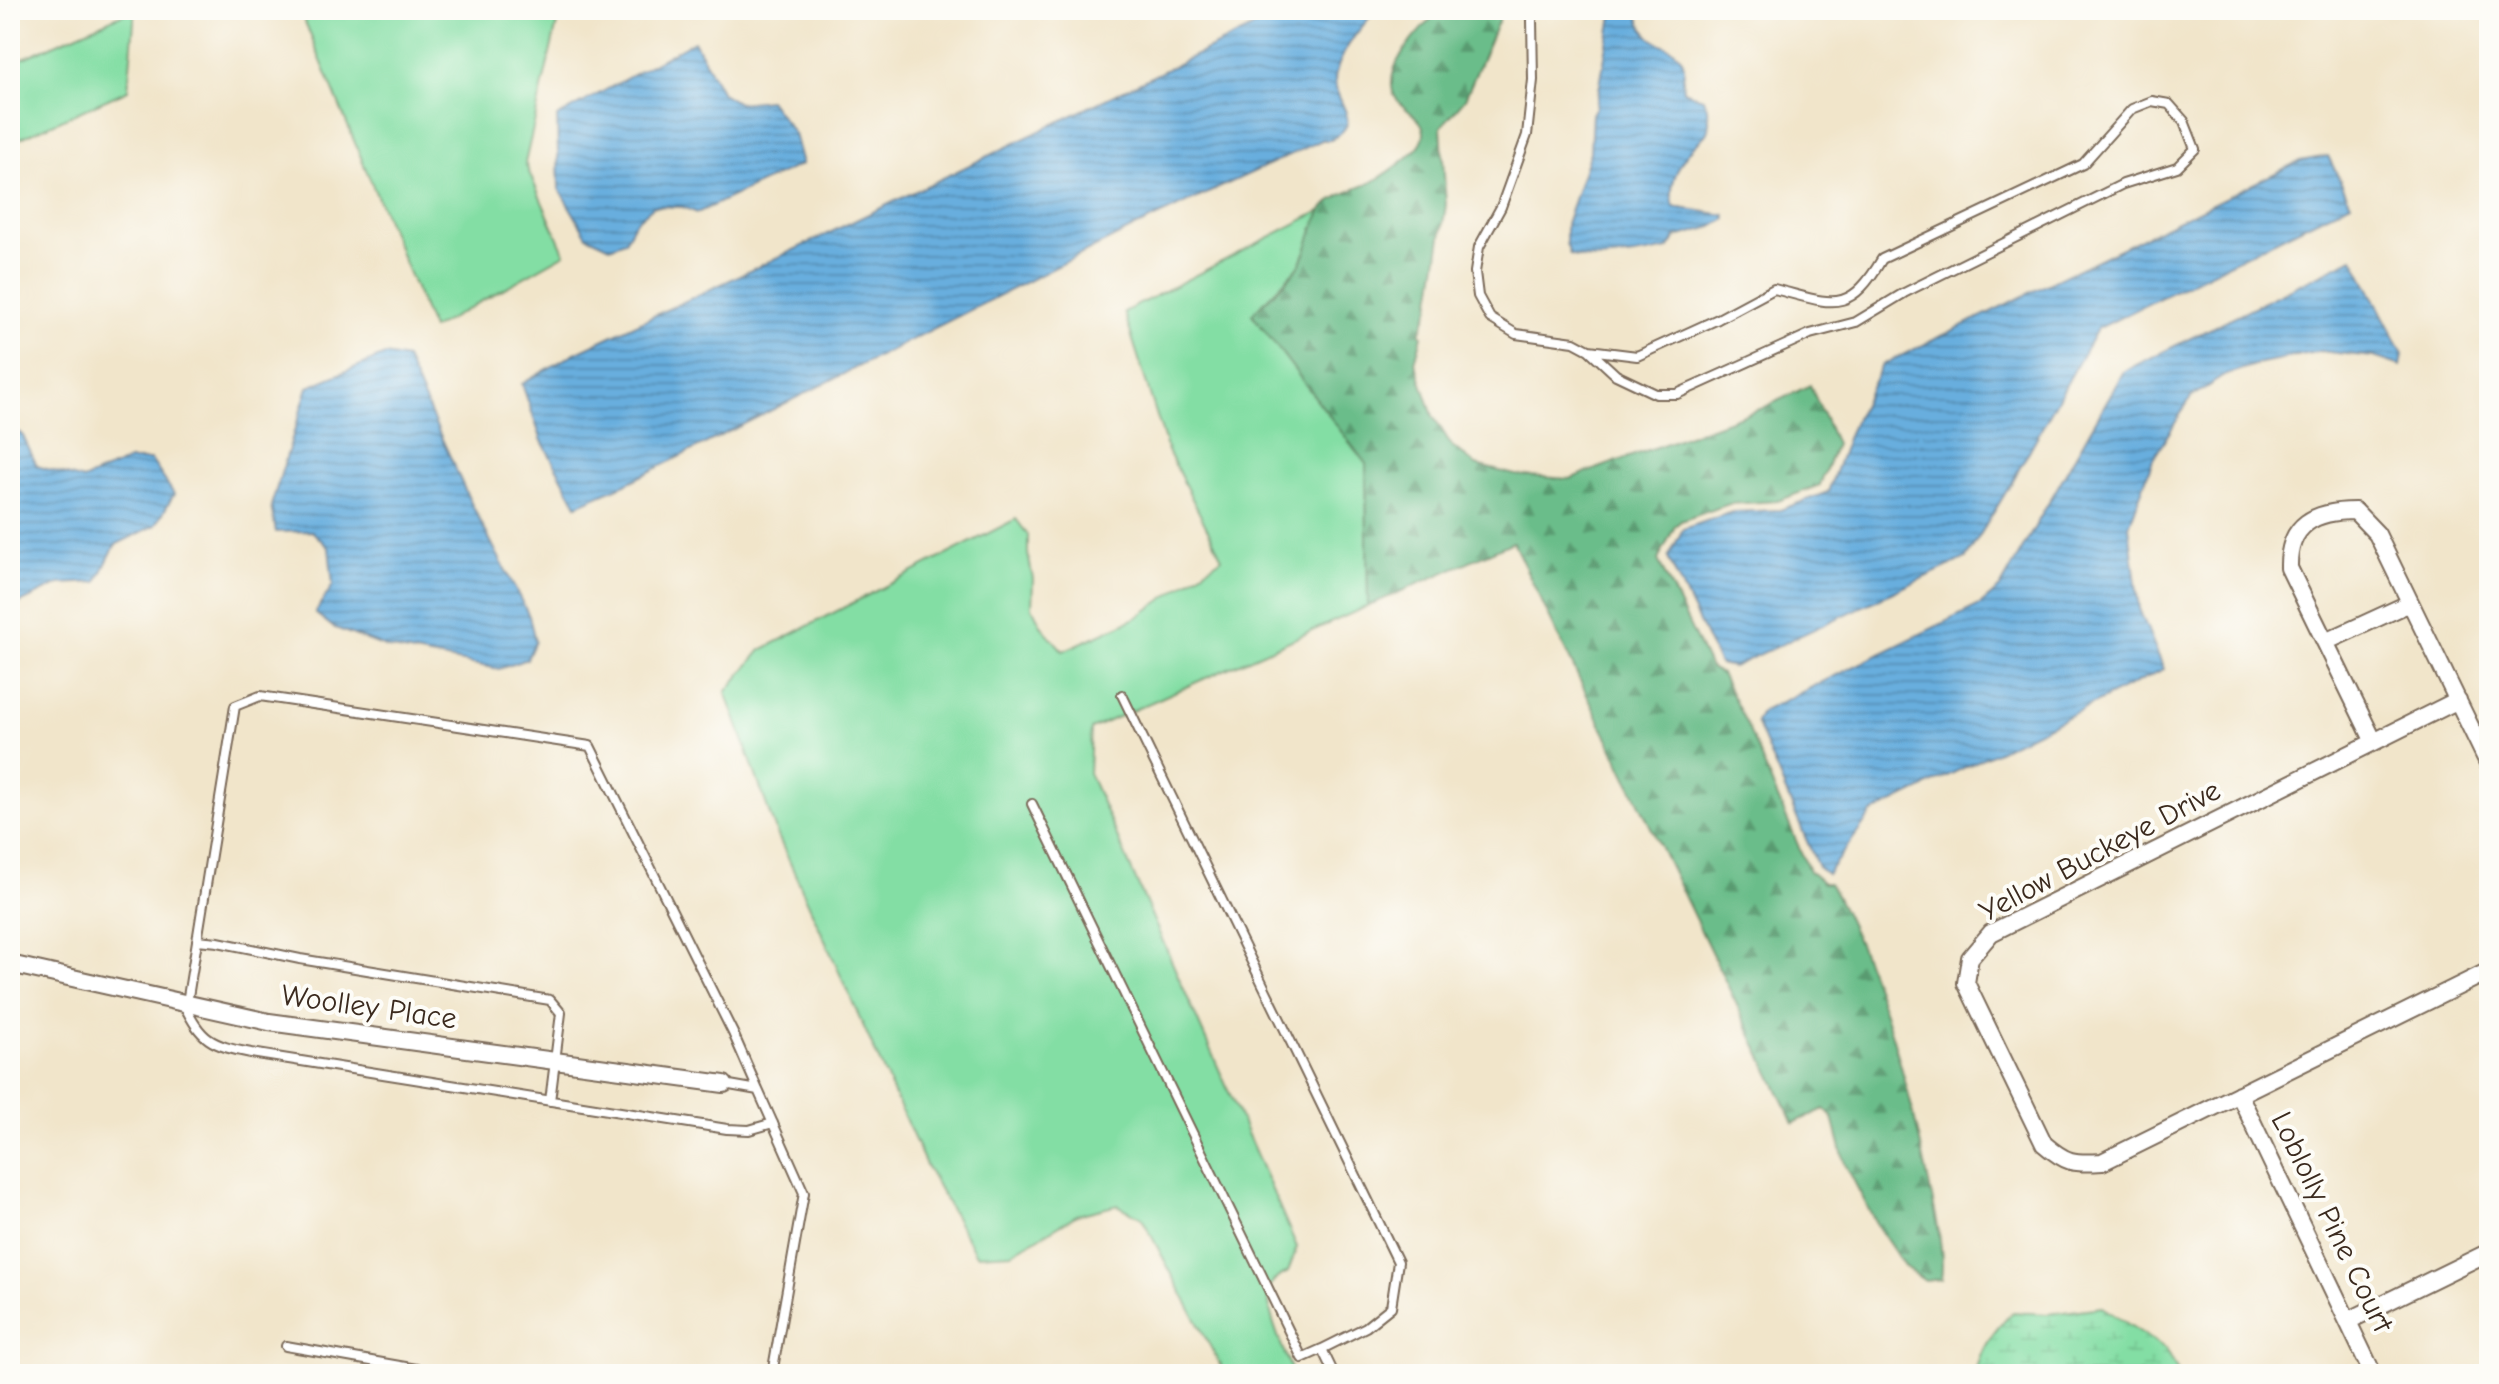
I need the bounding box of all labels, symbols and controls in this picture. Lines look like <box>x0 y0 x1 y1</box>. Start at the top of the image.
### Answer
street label: Yellow Buckeye Drive <box>1974 773 2226 929</box>
street label: Woolley Place <box>279 977 459 1037</box>
street label: Loblolly Pine Court <box>2263 1106 2401 1339</box>

